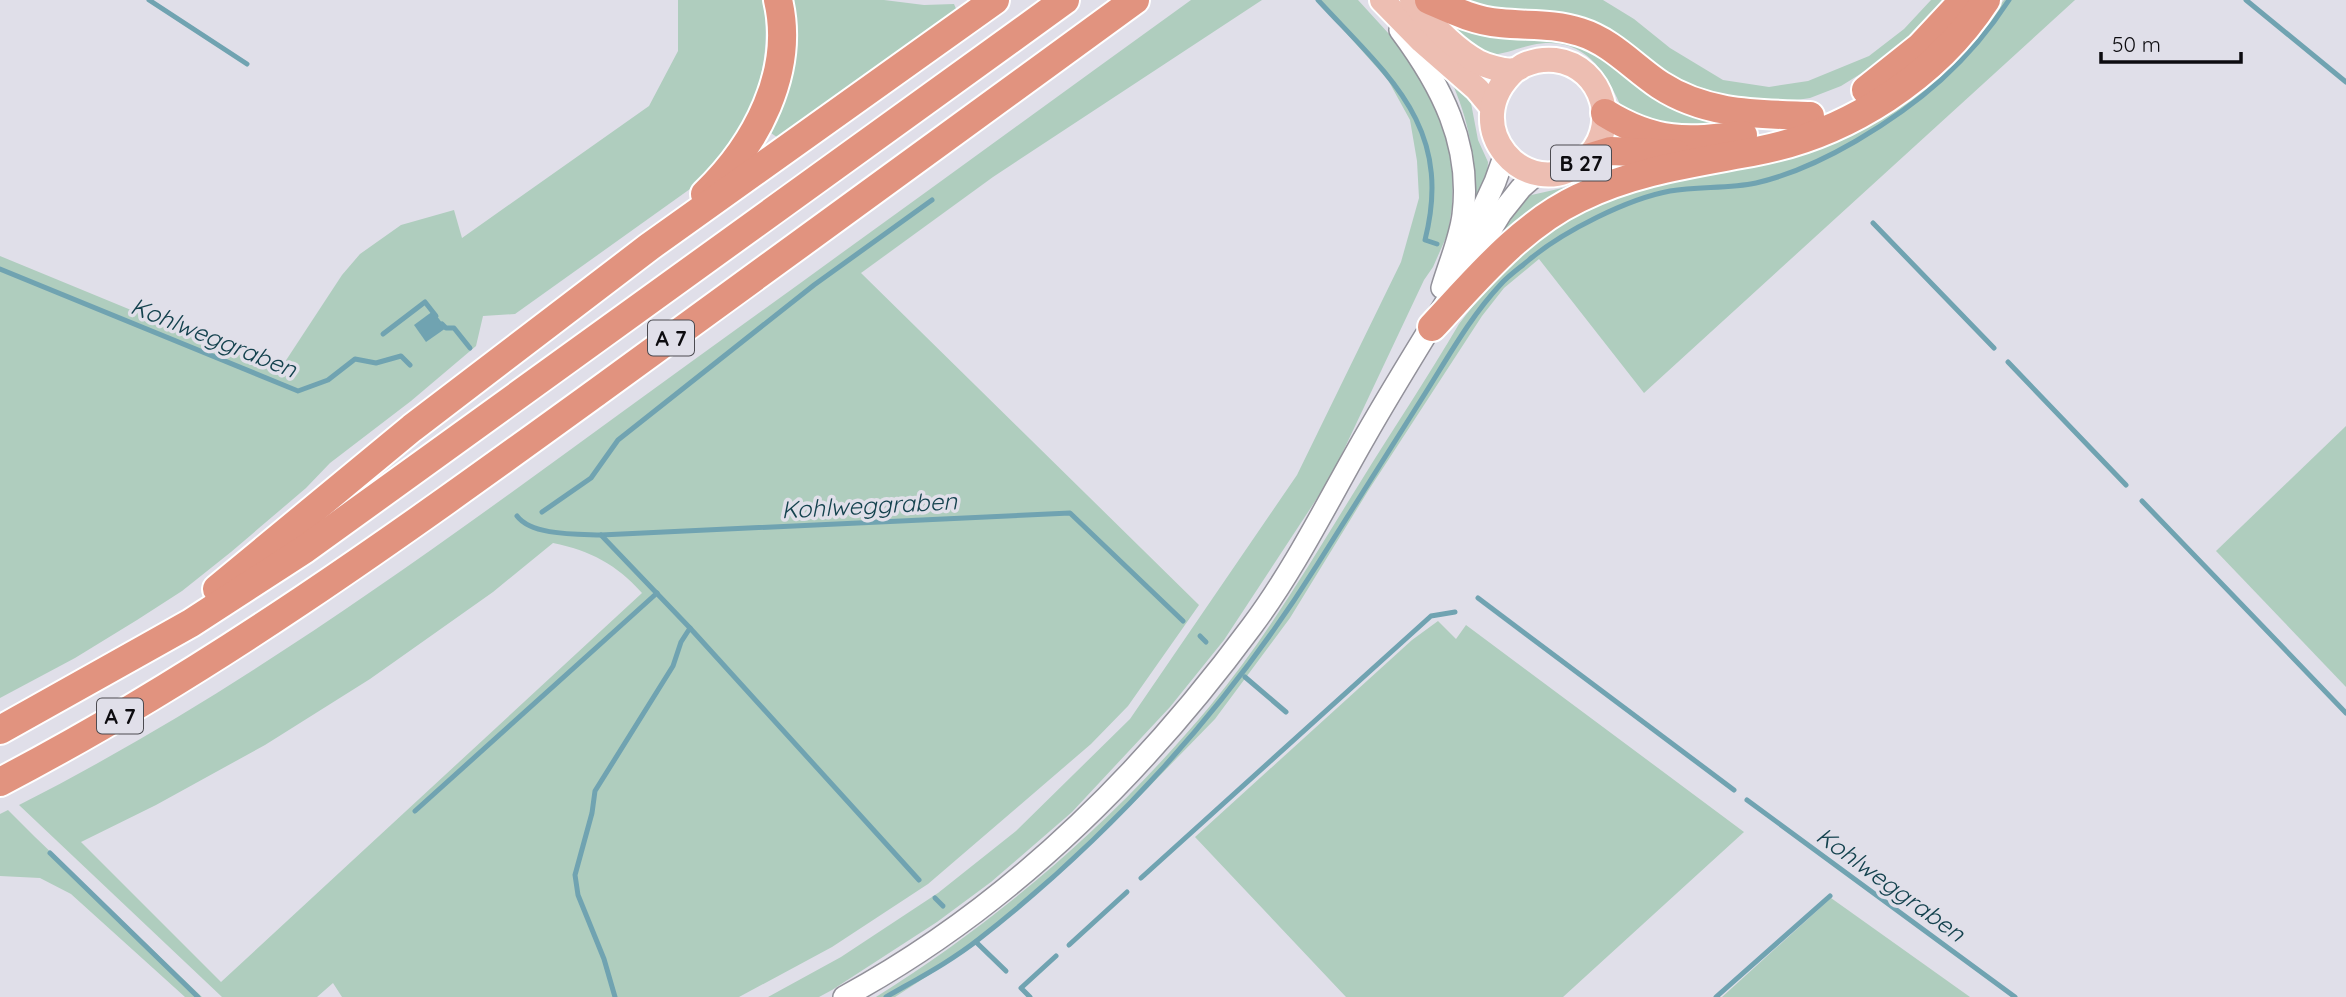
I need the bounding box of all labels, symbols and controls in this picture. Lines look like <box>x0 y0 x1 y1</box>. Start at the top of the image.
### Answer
scale bar <box>2101 21 2241 65</box>
text: 50 m <box>2112 31 2161 57</box>
road number: B 27 <box>1551 146 1611 180</box>
water label: Kohlweggraben <box>127 290 302 384</box>
road number: A 7 <box>648 320 694 356</box>
water label: Kohlweggraben <box>780 485 959 525</box>
road number: A 7 <box>97 698 143 734</box>
water label: Kohlweggraben <box>1811 820 1972 948</box>

